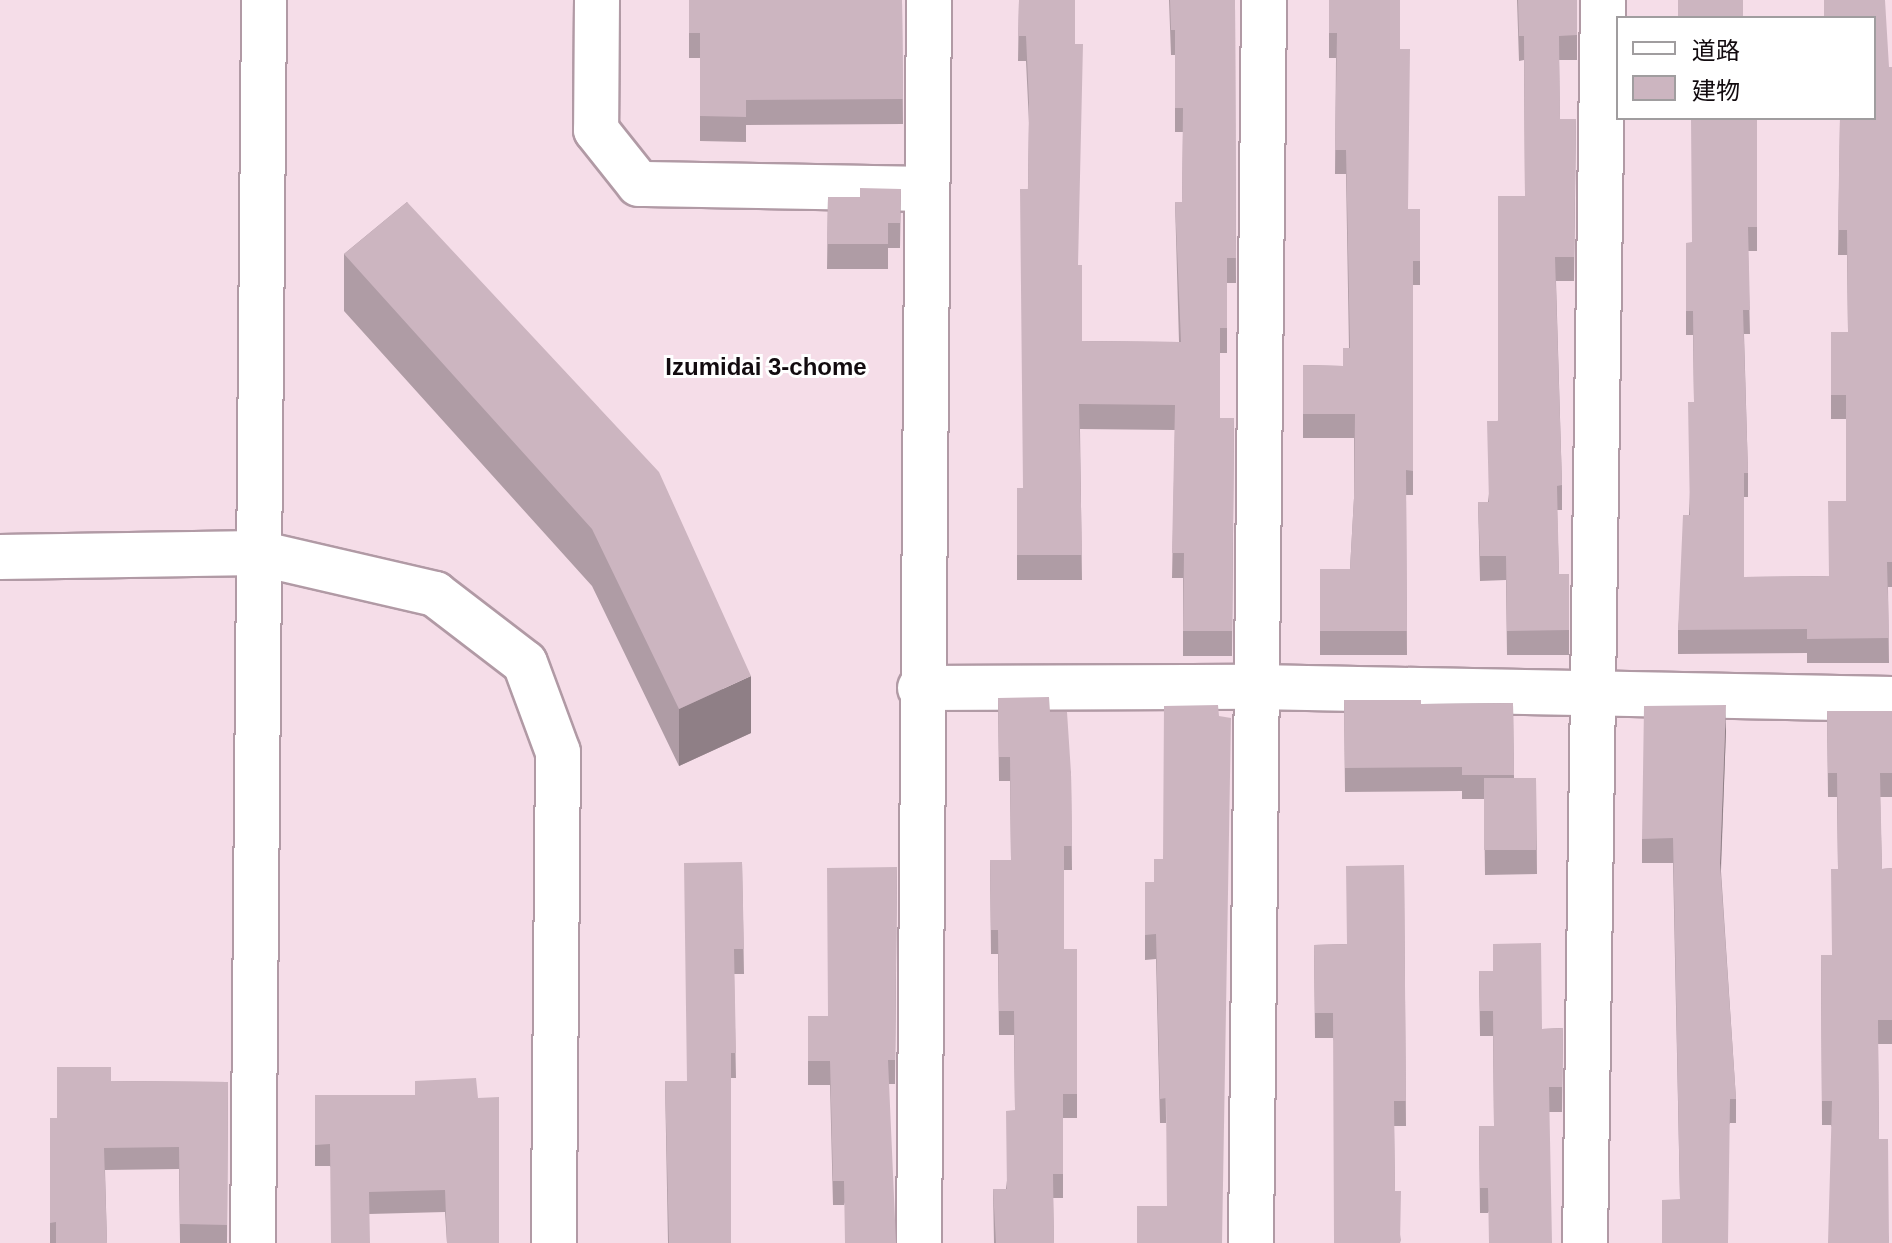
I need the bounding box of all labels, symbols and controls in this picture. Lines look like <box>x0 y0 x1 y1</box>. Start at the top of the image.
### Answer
legend <box>1616 16 1876 120</box>
text: 道路 <box>1692 37 1740 64</box>
text: 建物 <box>1692 77 1740 104</box>
district label: Izumidai 3-chome <box>665 353 867 381</box>

